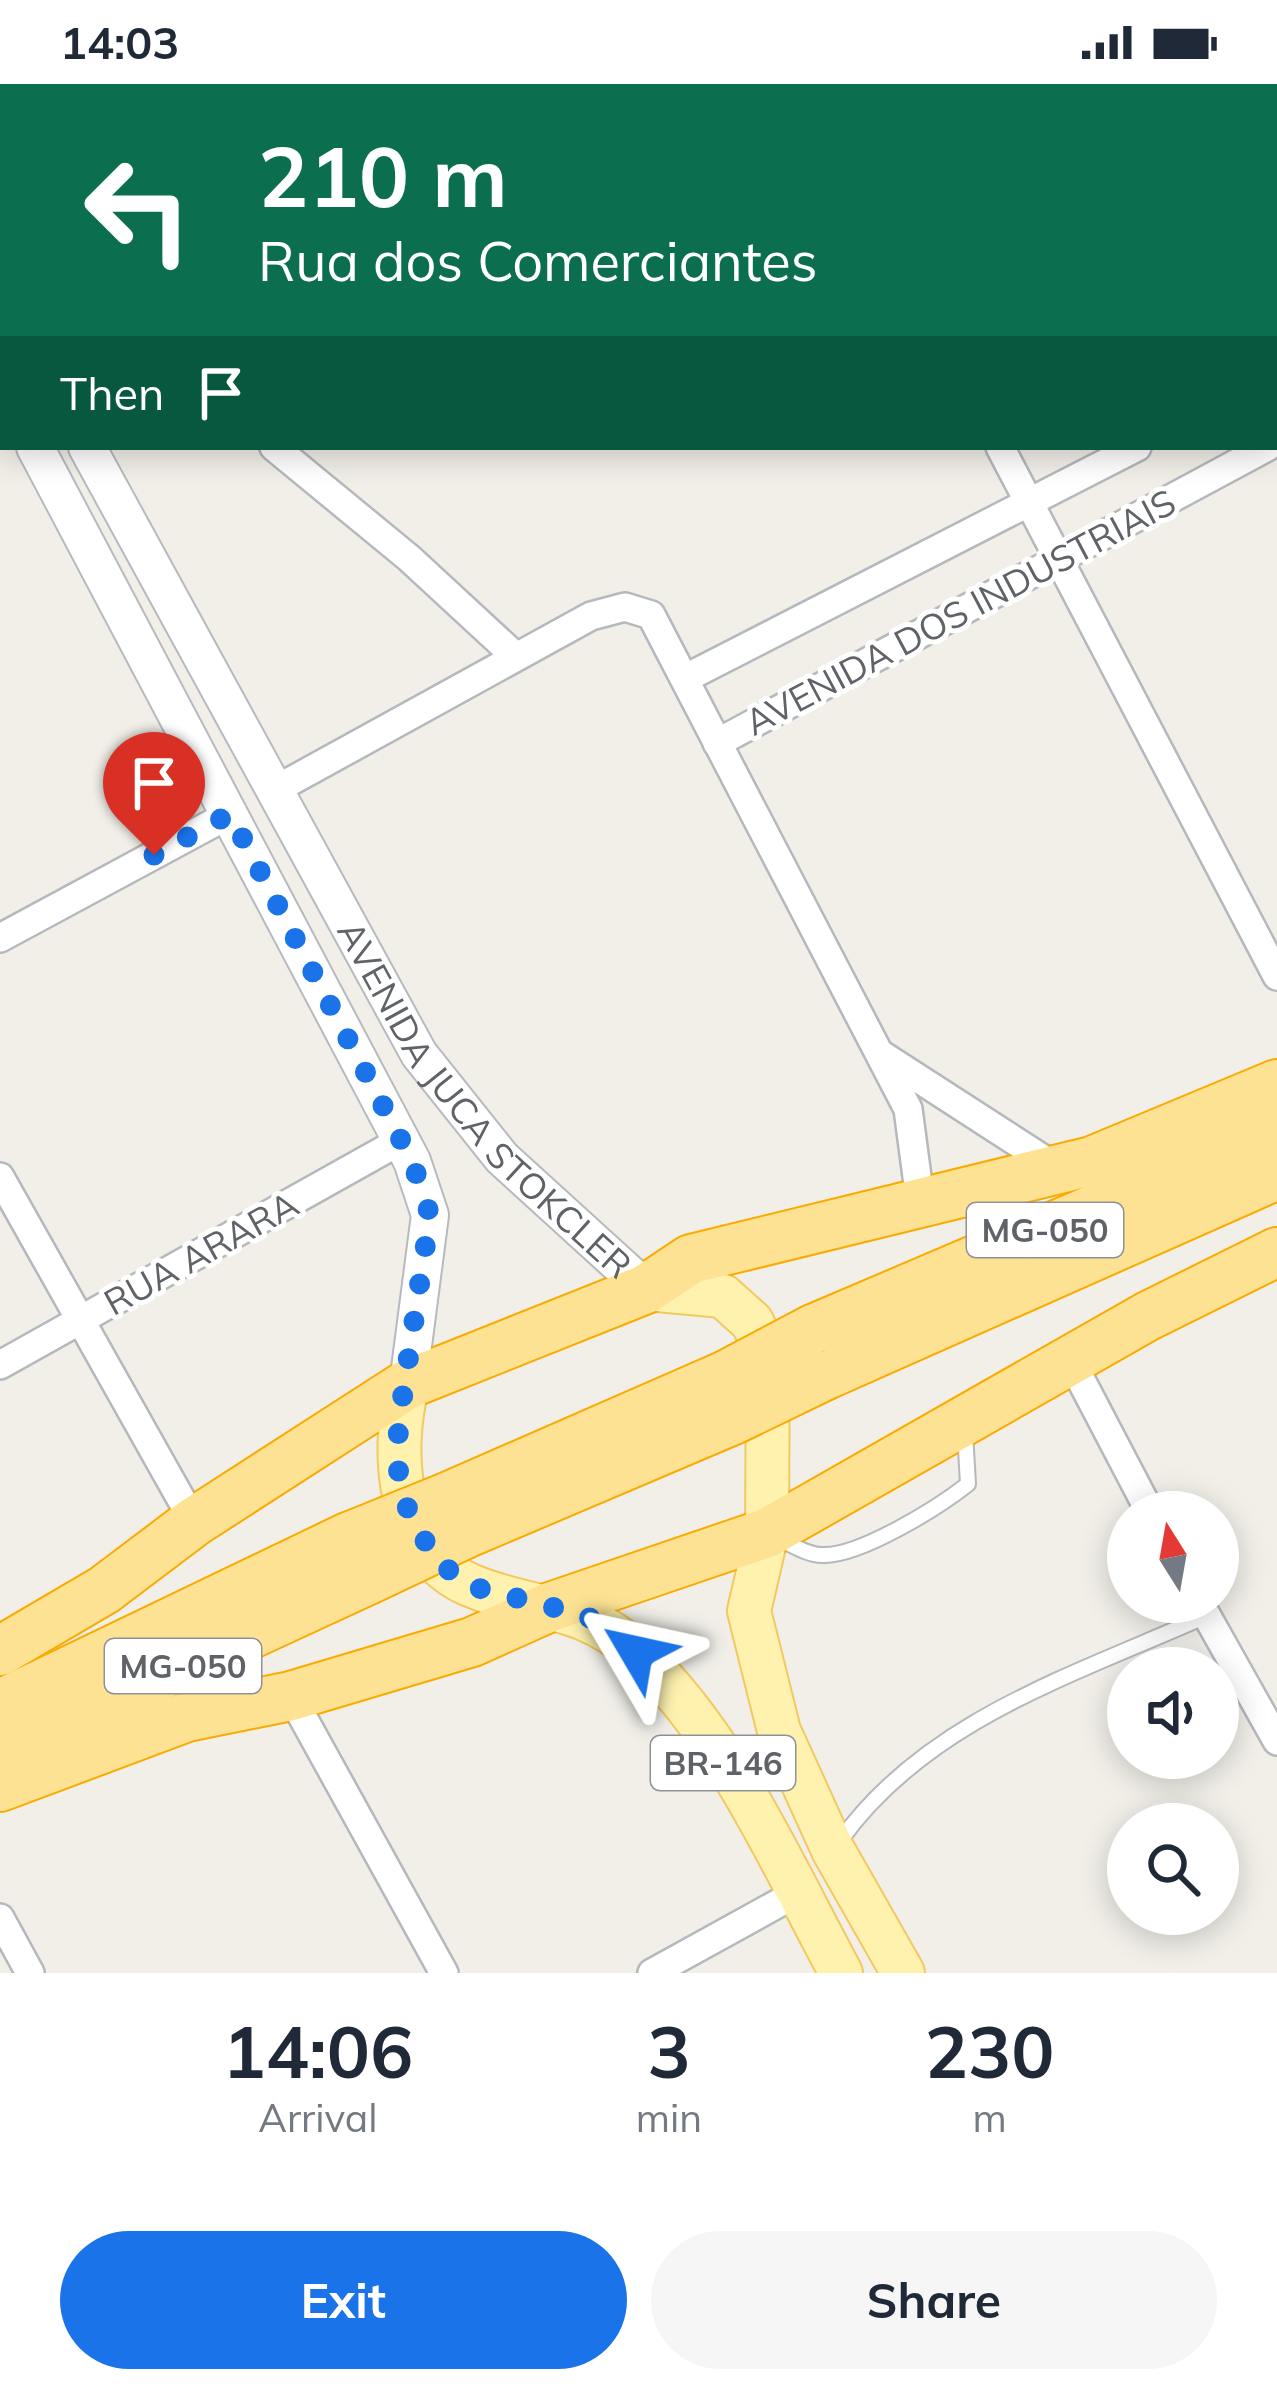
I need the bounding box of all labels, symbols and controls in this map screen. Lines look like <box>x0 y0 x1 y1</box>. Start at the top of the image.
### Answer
text: 14:03 <box>60 14 179 70</box>
text: 210 m <box>258 123 508 228</box>
icon: left <box>60 132 216 288</box>
text: Rua dos Comerciantes <box>258 227 817 295</box>
icon: arrive <box>188 360 254 426</box>
text: Then <box>60 365 164 421</box>
street label: AVENIDA DOS INDUSTRIAIS <box>737 479 1183 744</box>
pin <box>103 732 205 855</box>
icon: arrive <box>121 750 187 816</box>
street label: AVENIDA JUCA STOKCLER <box>328 913 642 1287</box>
street label: RUA ARARA <box>96 1181 306 1324</box>
road number: MG-050 <box>967 1203 1123 1257</box>
north arrow <box>1107 1491 1239 1623</box>
map controls <box>1107 1491 1239 1935</box>
position arrow <box>573 1589 699 1715</box>
road number: MG-050 <box>105 1639 261 1693</box>
button: sound <box>1107 1647 1239 1779</box>
road number: BR-146 <box>651 1736 795 1790</box>
button: search <box>1107 1803 1239 1935</box>
text: 14:06 <box>223 2006 413 2096</box>
text: 3 <box>647 2006 691 2096</box>
text: 230 <box>925 2006 1054 2096</box>
text: Arrival <box>258 2093 378 2142</box>
text: min <box>636 2093 702 2142</box>
text: m <box>972 2093 1007 2142</box>
button: Exit <box>60 2231 627 2369</box>
button: Share <box>651 2231 1217 2369</box>

